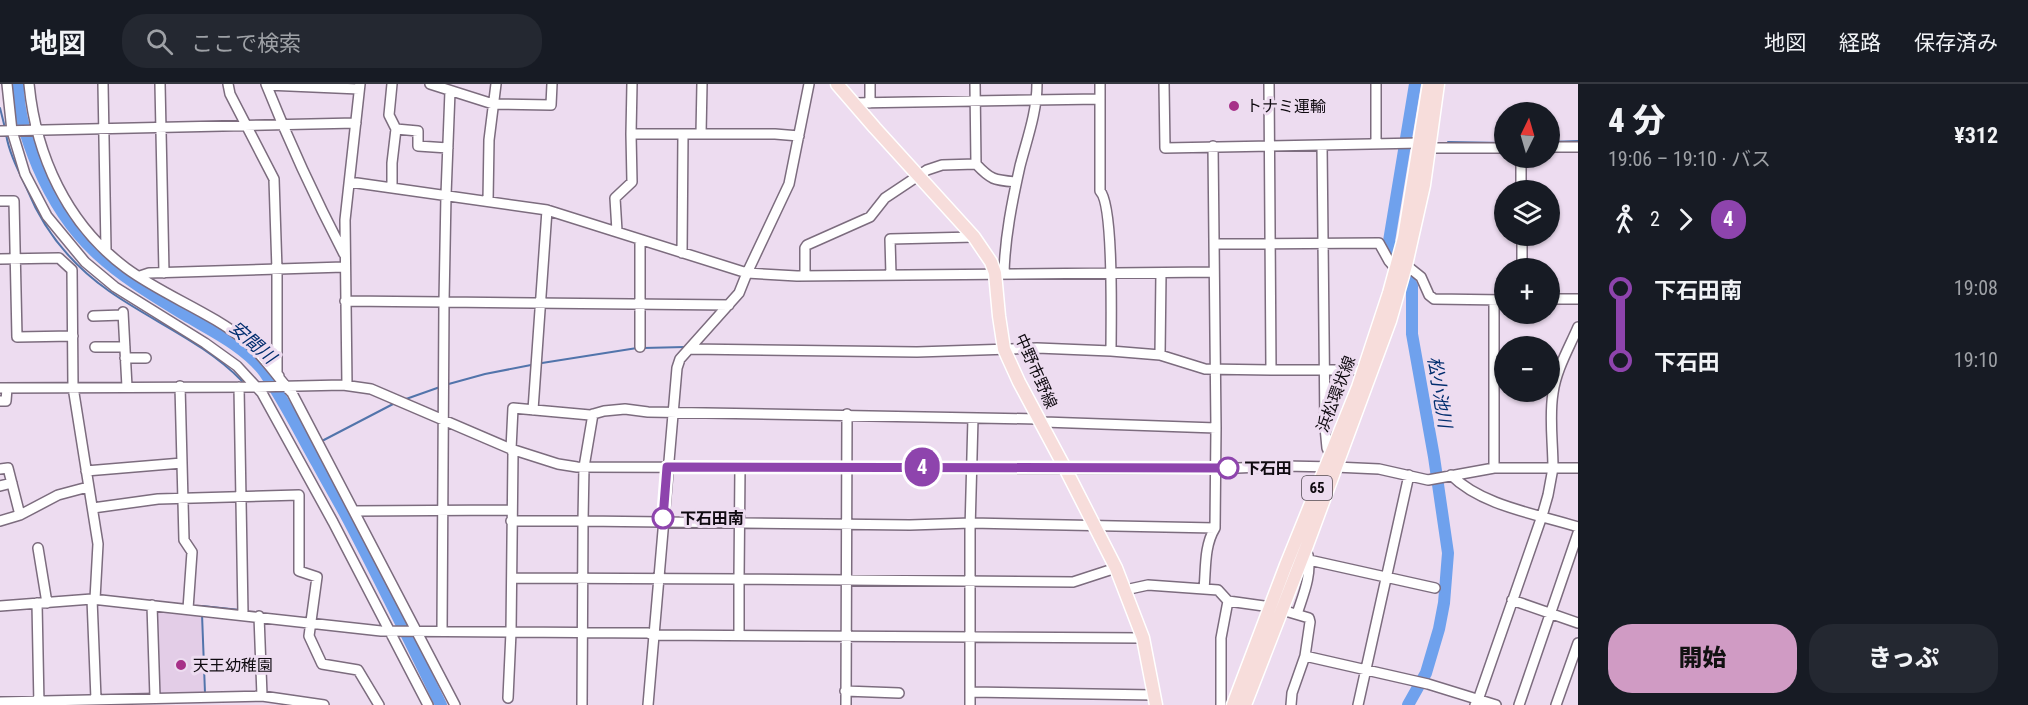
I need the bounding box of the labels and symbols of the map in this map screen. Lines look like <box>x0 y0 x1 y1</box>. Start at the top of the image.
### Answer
place label: トナミ運輸 <box>1246 97 1326 116</box>
marker: トナミ運輸 <box>1227 99 1241 113</box>
north arrow <box>1494 102 1560 168</box>
water label: 安間川 <box>226 316 282 369</box>
street label: 中野市野線 <box>1011 331 1061 411</box>
street label: 浜松環状線 <box>1313 353 1359 435</box>
water label: 松小池川 <box>1424 355 1456 431</box>
line badge: 4 <box>902 448 942 487</box>
marker: 下石田 <box>1217 457 1239 479</box>
place label: 下石田 <box>1244 459 1292 478</box>
road number: 65 <box>1302 476 1332 500</box>
marker: 下石田南 <box>652 507 674 529</box>
place label: 下石田南 <box>680 509 744 528</box>
place label: 天王幼稚園 <box>193 656 273 675</box>
marker: 天王幼稚園 <box>174 658 188 672</box>

